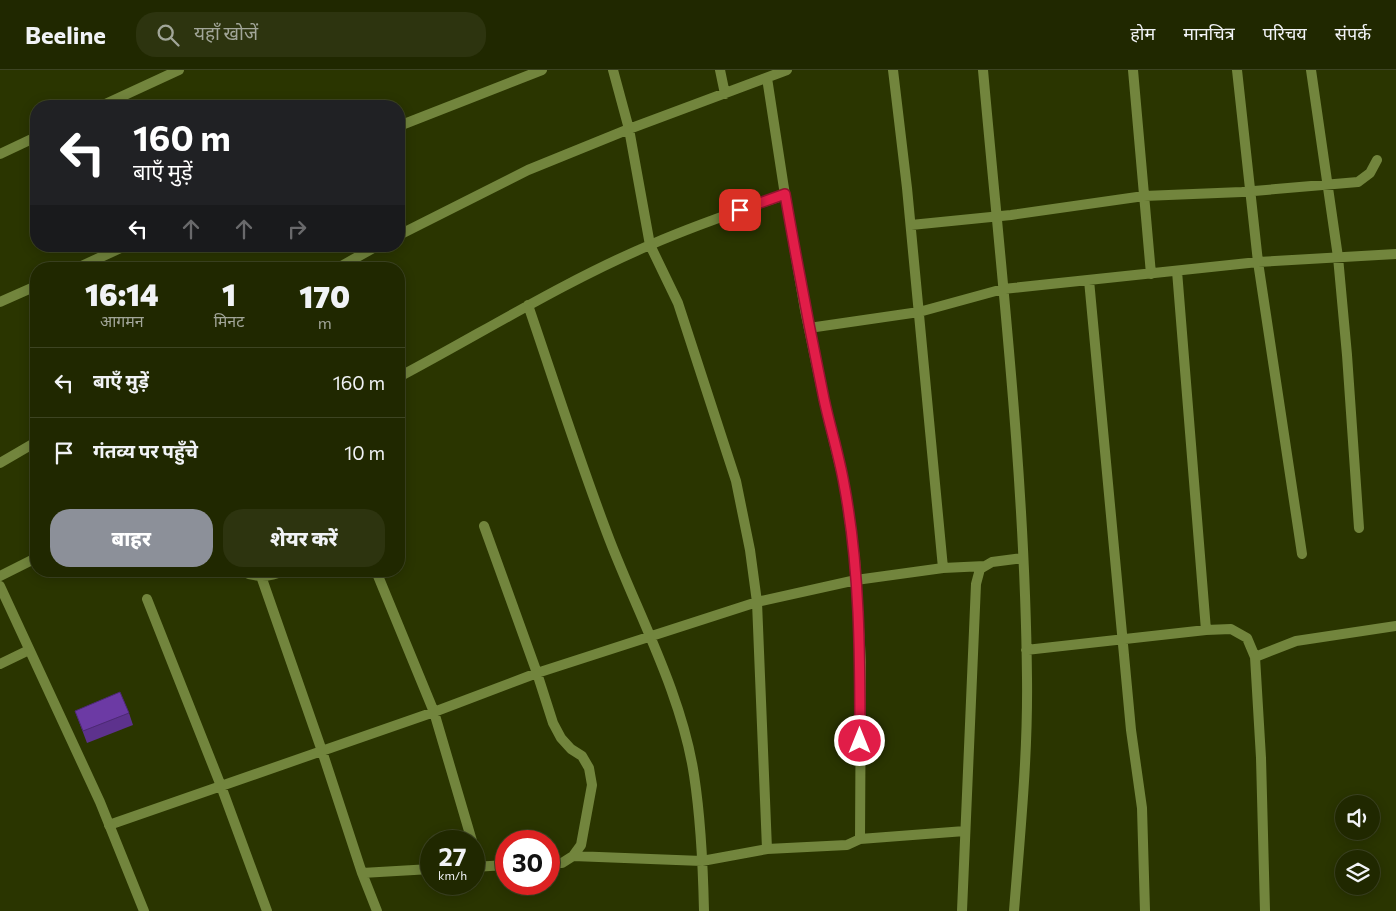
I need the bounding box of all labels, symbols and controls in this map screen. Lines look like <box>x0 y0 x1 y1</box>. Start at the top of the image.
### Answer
search box <box>136 12 486 57</box>
text: Beeline <box>25 20 106 49</box>
icon: search <box>154 21 182 49</box>
text: यहाँ खोजें <box>194 21 258 44</box>
text: होम <box>1130 22 1155 44</box>
text: मानचित्र <box>1183 22 1235 44</box>
text: परिचय <box>1263 22 1307 44</box>
text: संपर्क <box>1335 22 1371 44</box>
text: 160 m <box>133 115 231 158</box>
icon: left <box>50 120 115 185</box>
text: बाएँ मुड़ें <box>133 158 193 185</box>
pin <box>719 189 761 231</box>
icon: arrive <box>726 196 754 224</box>
icon: left <box>124 215 152 243</box>
icon: ahead <box>177 215 205 243</box>
icon: ahead <box>230 215 258 243</box>
icon: right <box>283 215 311 243</box>
text: 16:14 <box>85 275 159 312</box>
text: 1 <box>222 275 236 312</box>
text: 170 <box>299 277 350 314</box>
text: आगमन <box>100 311 144 330</box>
text: मिनट <box>214 311 244 330</box>
text: m <box>318 313 332 332</box>
icon: left <box>50 369 78 397</box>
text: बाएँ मुड़ें <box>93 369 149 392</box>
text: 160 m <box>333 371 385 394</box>
icon: arrive <box>50 439 78 467</box>
text: गंतव्य पर पहुँचे <box>93 439 198 462</box>
text: 10 m <box>344 441 385 464</box>
button: बाहर <box>50 509 213 567</box>
button: शेयर करें <box>223 509 385 567</box>
position arrow <box>833 714 885 766</box>
map controls <box>1335 795 1380 895</box>
button: sound <box>1335 795 1380 840</box>
speed limit sign: 30 <box>495 830 560 895</box>
text: 27 <box>439 841 466 871</box>
button: layers <box>1335 850 1380 895</box>
text: km/h <box>438 868 467 882</box>

